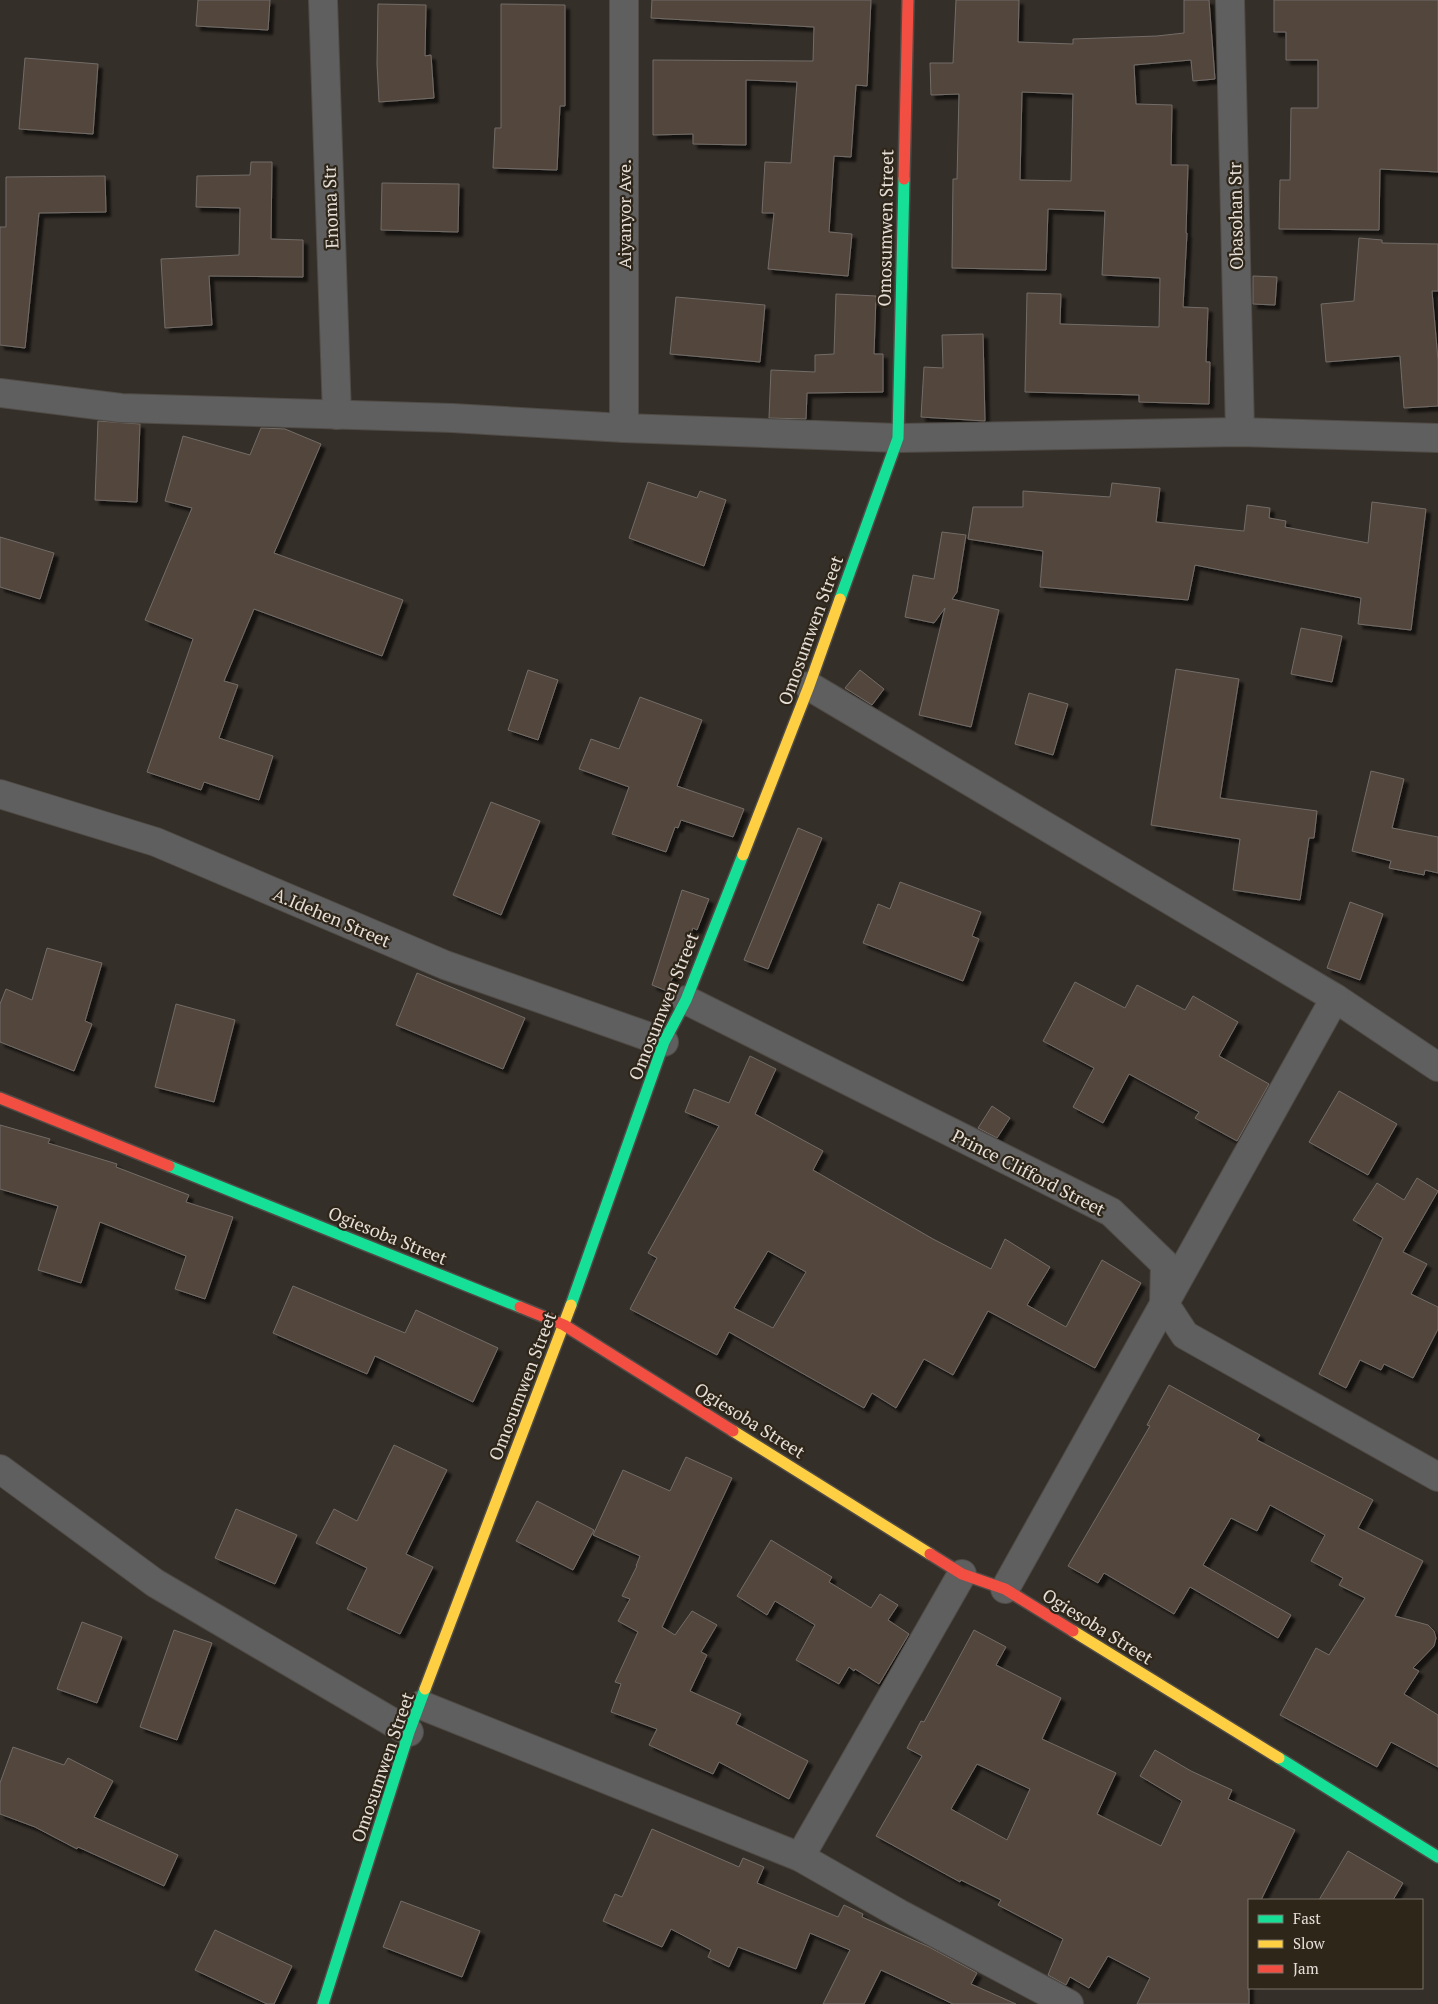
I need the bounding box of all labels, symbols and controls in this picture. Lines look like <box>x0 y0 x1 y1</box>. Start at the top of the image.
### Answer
street label: Omosumwen Street <box>872 149 898 307</box>
street label: Aiyanyor Ave. <box>612 159 636 269</box>
street label: Obasohan Str <box>1222 162 1248 270</box>
street label: Enoma Str <box>317 165 343 249</box>
street label: Omosumwen Street <box>772 552 848 708</box>
street label: A.Idehen Street <box>270 881 395 953</box>
street label: Omosumwen Street <box>622 928 704 1084</box>
street label: Prince Clifford Street <box>948 1123 1110 1221</box>
street label: Ogiesoba Street <box>325 1200 451 1270</box>
street label: Omosumwen Street <box>483 1308 562 1464</box>
street label: Ogiesoba Street <box>690 1376 810 1464</box>
street label: Ogiesoba Street <box>1038 1582 1158 1670</box>
street label: Omosumwen Street <box>345 1688 419 1845</box>
legend <box>1248 1899 1423 1989</box>
text: Fast <box>1293 1908 1321 1928</box>
text: Slow <box>1293 1933 1326 1953</box>
text: Jam <box>1293 1958 1319 1978</box>

